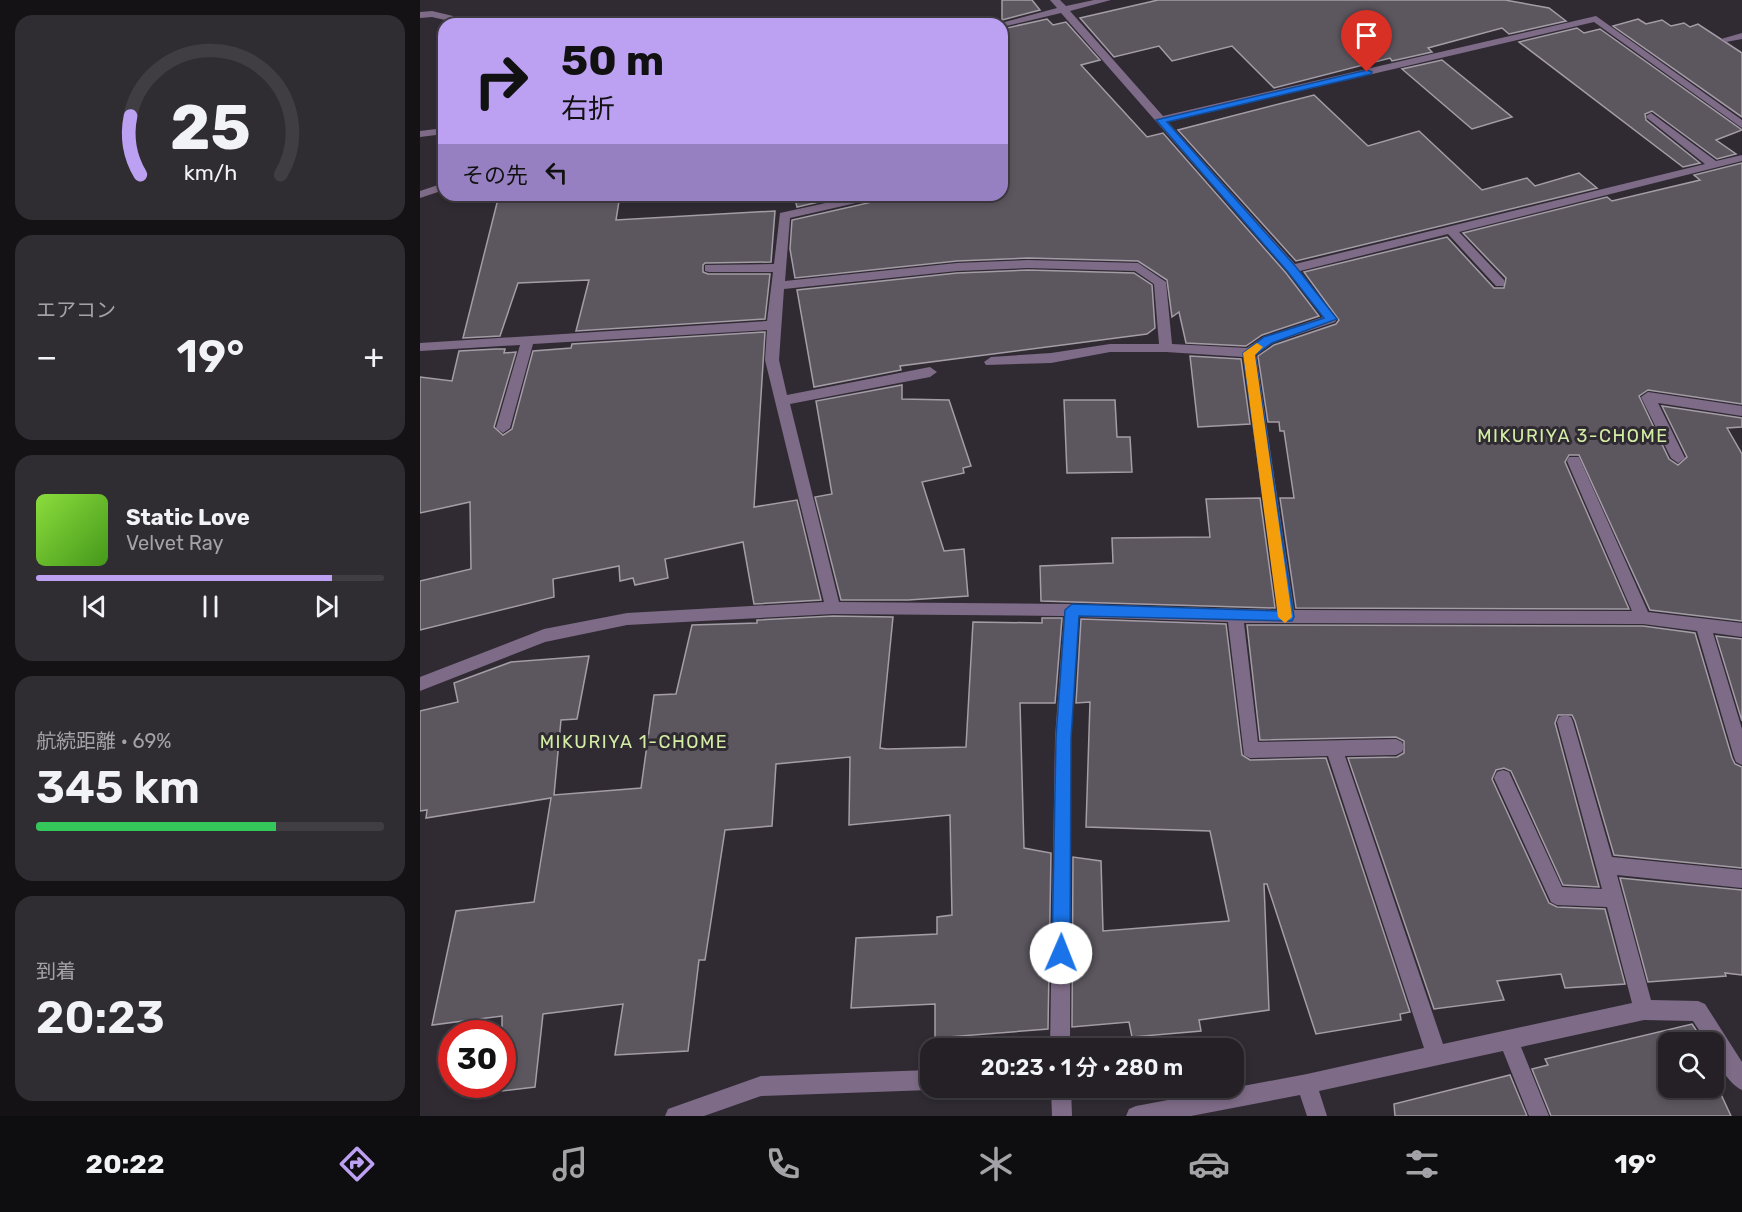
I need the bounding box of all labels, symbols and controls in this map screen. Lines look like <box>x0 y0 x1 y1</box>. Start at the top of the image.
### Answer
pin <box>1341 10 1392 72</box>
icon: arrive <box>1350 19 1383 52</box>
text: 50 m <box>561 36 664 86</box>
icon: right <box>462 42 540 120</box>
text: 25 <box>170 91 250 165</box>
text: 右折 <box>561 93 615 125</box>
icon: left <box>540 156 573 189</box>
text: km/h <box>183 160 237 185</box>
text: その先 <box>462 162 528 189</box>
text: エアコン <box>36 298 116 322</box>
text: 19° <box>176 330 244 383</box>
text: − <box>36 337 57 376</box>
text: + <box>363 337 384 376</box>
district label: MIKURIYA 3-CHOME <box>1477 425 1669 447</box>
text: Static Love <box>126 504 250 531</box>
text: Velvet Ray <box>126 531 224 555</box>
icon: previous <box>78 590 111 623</box>
icon: pause <box>194 590 227 623</box>
icon: next <box>310 590 343 623</box>
text: 航続距離 · 69% <box>36 729 172 753</box>
district label: MIKURIYA 1-CHOME <box>540 731 728 753</box>
text: 345 km <box>36 761 200 814</box>
position arrow <box>1029 921 1093 985</box>
text: 到着 <box>36 959 76 983</box>
text: 20:23 <box>36 991 165 1044</box>
speed limit sign: 30 <box>438 1020 516 1098</box>
map controls <box>1658 1032 1724 1098</box>
button: search <box>1658 1032 1724 1098</box>
text: 20:23 · 1 分 · 280 m <box>981 1054 1183 1081</box>
icon: directions <box>336 1143 378 1185</box>
icon: music <box>549 1143 591 1185</box>
icon: phone <box>762 1143 804 1185</box>
icon: climate <box>975 1143 1017 1185</box>
icon: car <box>1188 1143 1230 1185</box>
icon: filters <box>1401 1143 1443 1185</box>
text: 20:22 <box>86 1148 164 1180</box>
text: 19° <box>1615 1148 1656 1180</box>

